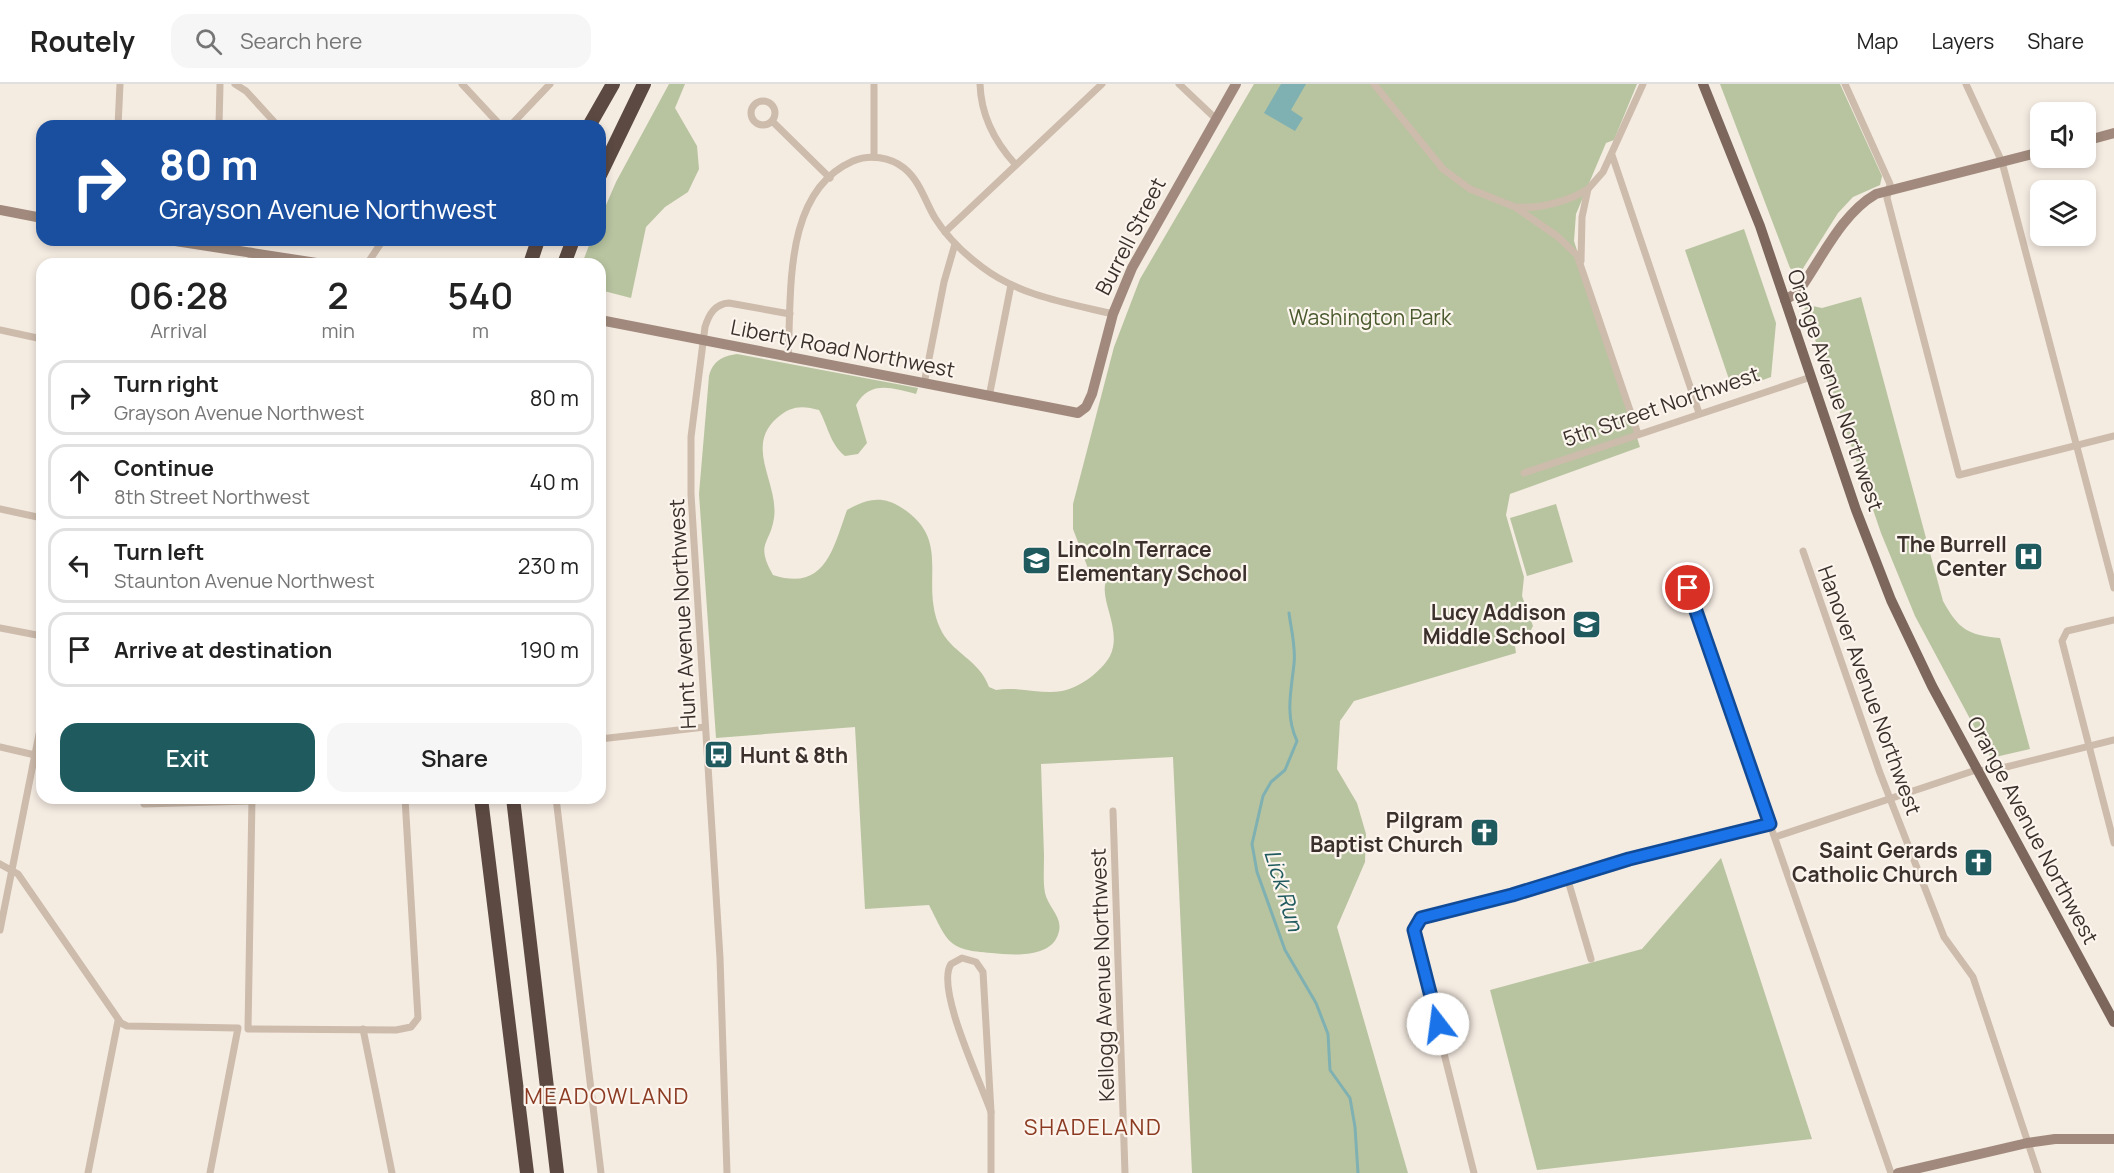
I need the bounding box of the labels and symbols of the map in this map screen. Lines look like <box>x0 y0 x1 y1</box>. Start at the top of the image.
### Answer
street label: Burrell Street <box>1088 173 1172 299</box>
street label: Orange Avenue Northwest <box>1781 265 1891 515</box>
park label: Washington Park <box>1289 303 1452 331</box>
street label: Liberty Road Northwest <box>728 313 958 383</box>
street label: 5th Street Northwest <box>1559 359 1763 453</box>
street label: Hunt Avenue Northwest <box>662 498 702 730</box>
place label: The Burrell Center <box>1897 530 2007 582</box>
place label: Lincoln Terrace Elementary School <box>1057 535 1248 587</box>
hospital icon: The Burrell Center <box>2012 540 2044 572</box>
school or university icon: Lincoln Terrace Elementary School <box>1020 545 1052 577</box>
street label: Hanover Avenue Northwest <box>1812 561 1928 819</box>
pin <box>1662 562 1713 613</box>
place label: Lucy Addison Middle School <box>1423 598 1566 650</box>
school or university icon: Lucy Addison Middle School <box>1571 608 1603 640</box>
street label: Orange Avenue Northwest <box>1961 711 2105 949</box>
bus stop icon: Hunt & 8th <box>703 739 735 771</box>
place label: Hunt & 8th <box>740 741 848 769</box>
place label: Pilgram Baptist Church <box>1310 806 1463 858</box>
church icon: Pilgram Baptist Church <box>1468 816 1500 848</box>
place label: Saint Gerards Catholic Church <box>1792 836 1958 888</box>
water label: Lick Run <box>1257 846 1311 935</box>
church icon: Saint Gerards Catholic Church <box>1963 846 1995 878</box>
street label: Kellogg Avenue Northwest <box>1084 848 1120 1102</box>
position arrow <box>1406 992 1470 1056</box>
district label: MEADOWLAND <box>524 1081 690 1111</box>
district label: SHADELAND <box>1024 1112 1162 1142</box>

